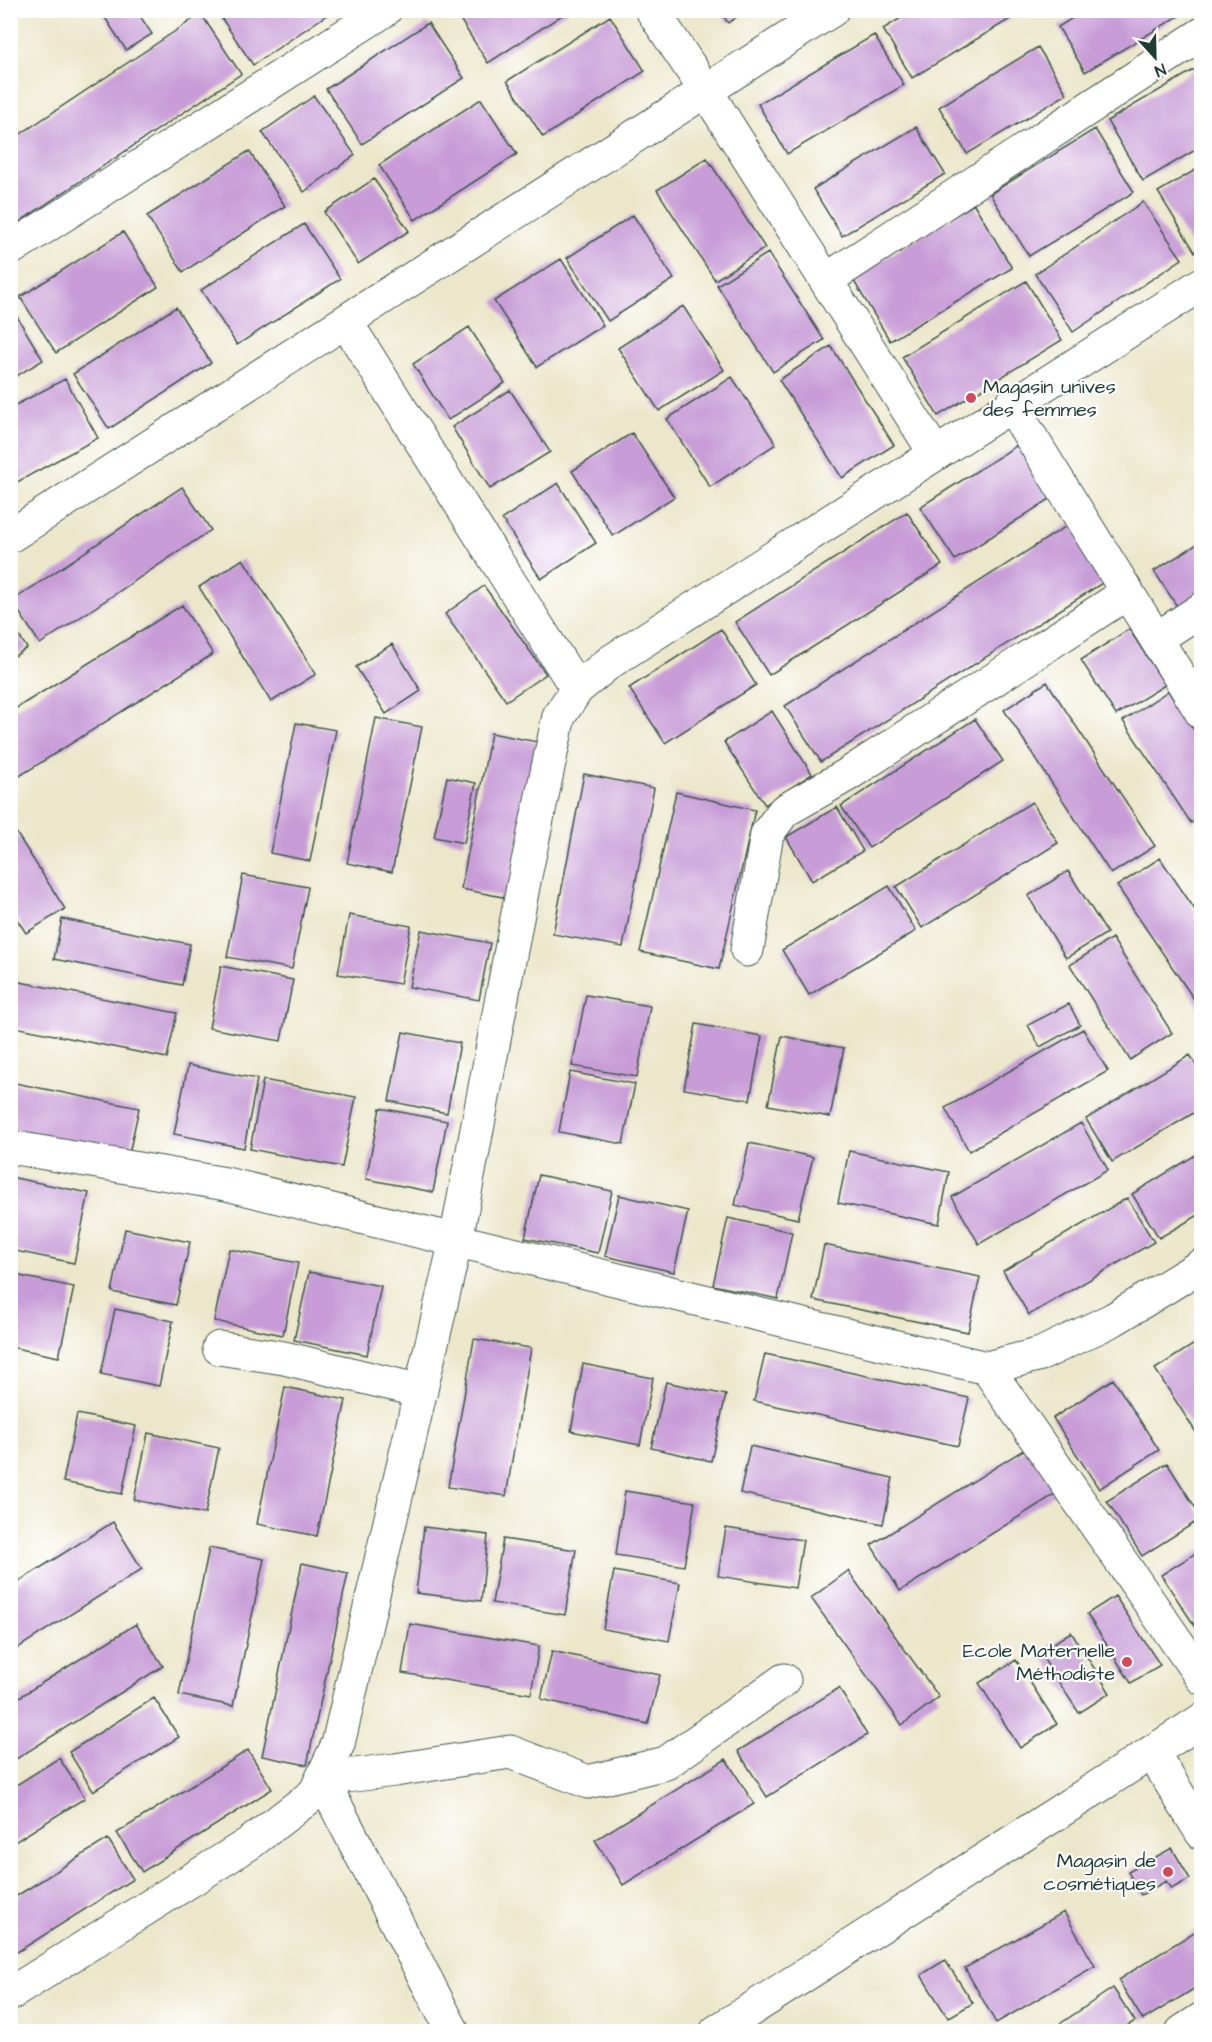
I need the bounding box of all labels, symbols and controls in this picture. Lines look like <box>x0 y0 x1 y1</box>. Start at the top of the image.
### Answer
north arrow <box>1125 27 1185 87</box>
text: N <box>1151 58 1169 82</box>
place label: Magasin unives des femmes <box>983 373 1116 424</box>
marker: Magasin unives des femmes <box>964 391 978 405</box>
place label: Ecole Maternelle Méthodiste <box>963 1637 1115 1688</box>
marker: Ecole Maternelle Méthodiste <box>1120 1655 1134 1669</box>
place label: Magasin de cosmétiques <box>1043 1847 1156 1898</box>
marker: Magasin de cosmétiques <box>1161 1865 1175 1879</box>

